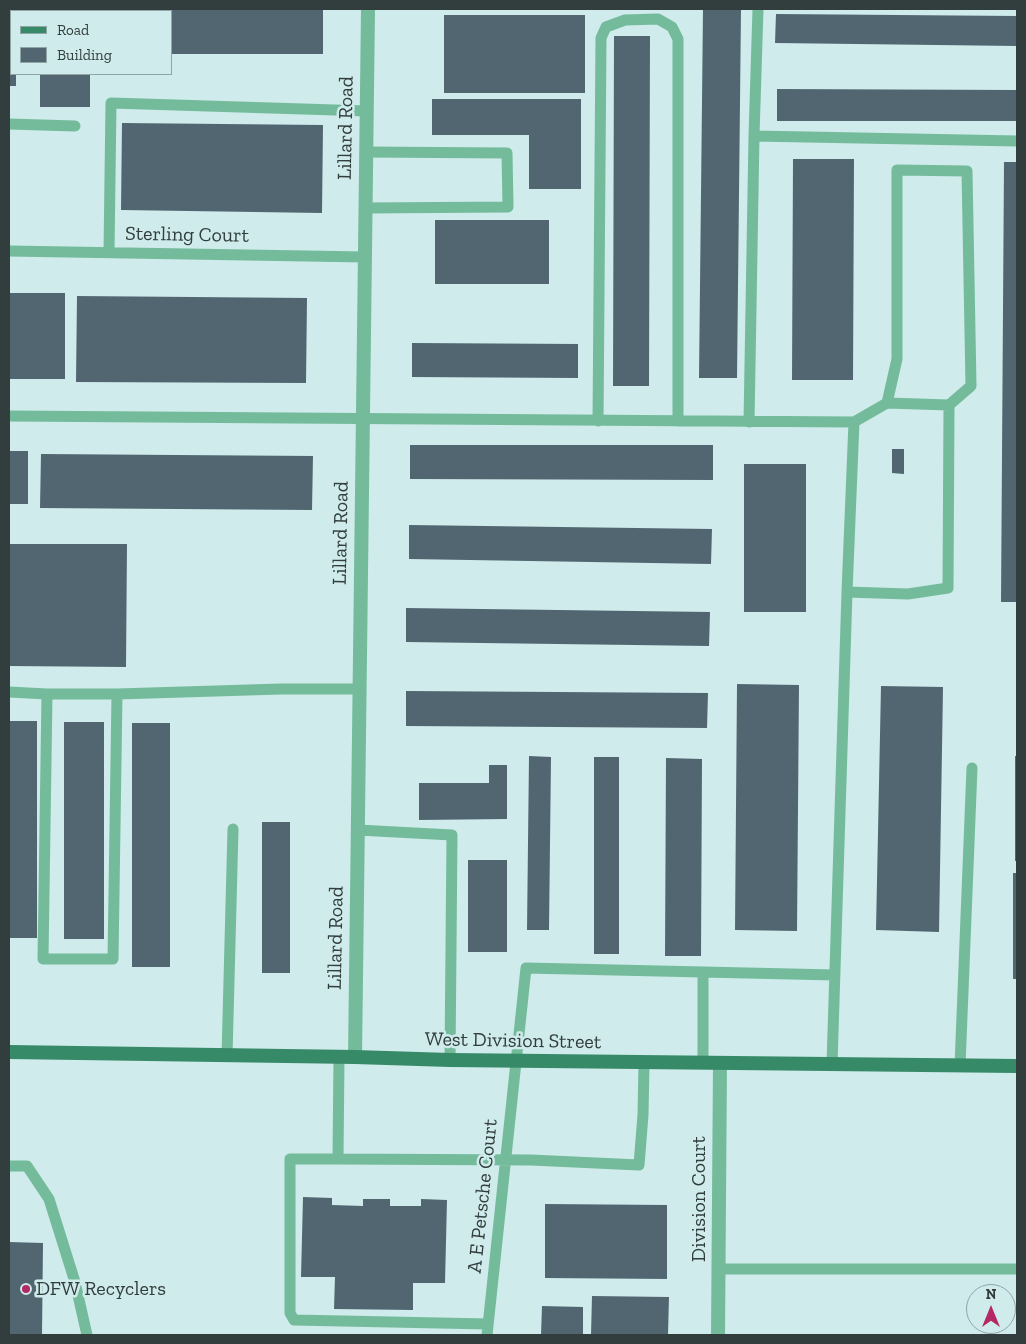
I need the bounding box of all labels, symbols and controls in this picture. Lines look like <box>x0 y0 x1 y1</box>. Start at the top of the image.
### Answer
legend <box>10 10 172 75</box>
text: Road <box>57 21 89 39</box>
text: Building <box>57 46 112 64</box>
street label: Lillard Road <box>333 76 359 180</box>
street label: Sterling Court <box>125 222 249 248</box>
street label: Lillard Road <box>328 481 354 585</box>
street label: Lillard Road <box>323 886 349 990</box>
street label: West Division Street <box>425 1027 601 1055</box>
street label: A E Petsche Court <box>463 1118 503 1274</box>
street label: Division Court <box>687 1136 711 1262</box>
place label: DFW Recyclers <box>36 1277 166 1301</box>
marker: DFW Recyclers <box>20 1283 32 1295</box>
north arrow <box>966 1284 1016 1334</box>
text: N <box>986 1286 996 1303</box>

